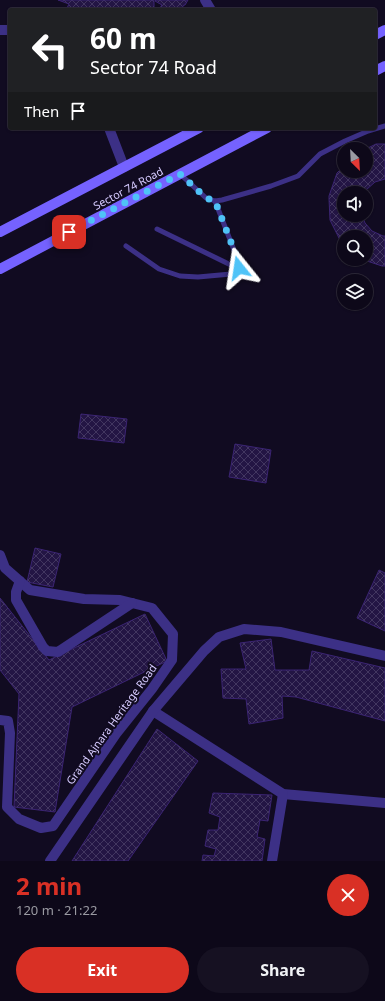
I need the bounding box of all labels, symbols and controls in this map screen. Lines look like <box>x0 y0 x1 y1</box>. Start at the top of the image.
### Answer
text: 60 m <box>90 19 157 57</box>
icon: left <box>24 24 76 76</box>
text: Sector 74 Road <box>90 55 217 79</box>
icon: arrive <box>67 100 89 122</box>
text: Then <box>24 101 59 121</box>
north arrow <box>337 142 373 178</box>
map controls <box>337 142 373 310</box>
street label: Sector 74 Road <box>90 163 166 213</box>
button: sound <box>337 186 373 222</box>
pin <box>52 215 86 249</box>
icon: arrive <box>58 221 80 243</box>
button: search <box>337 230 373 266</box>
position arrow <box>218 247 260 289</box>
button: layers <box>337 274 373 310</box>
street label: Grand Ajnara Heritage Road <box>62 661 160 787</box>
text: 2 min <box>16 869 82 902</box>
button: close <box>327 874 369 916</box>
text: 120 m · 21:22 <box>16 901 97 919</box>
button: Exit <box>16 947 189 993</box>
button: Share <box>197 947 369 993</box>

